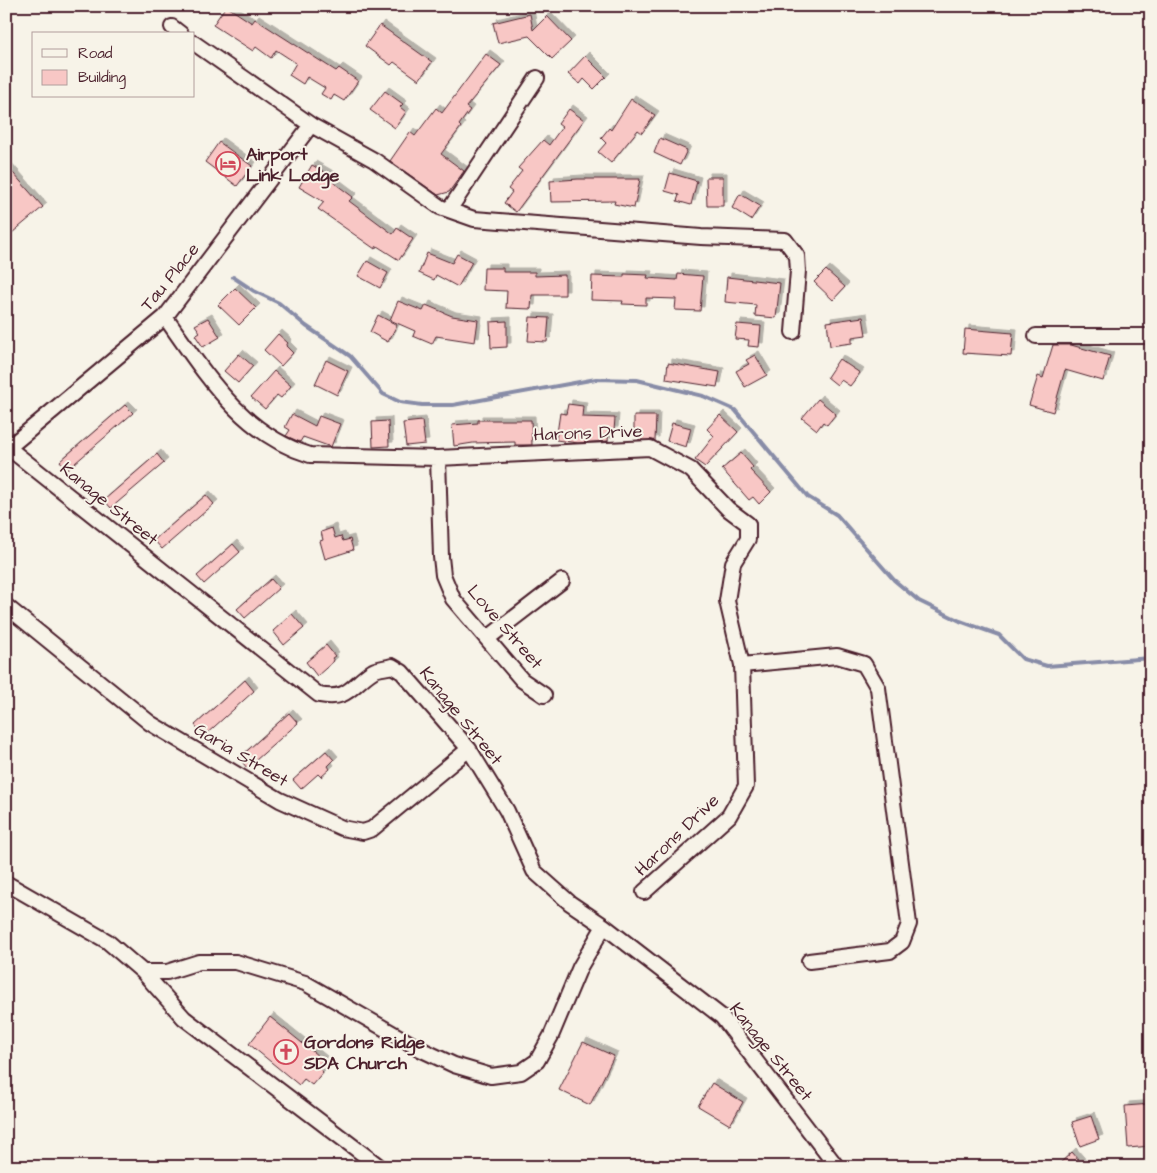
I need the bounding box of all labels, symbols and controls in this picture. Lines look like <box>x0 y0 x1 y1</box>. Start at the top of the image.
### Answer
legend <box>32 32 195 98</box>
text: Road <box>78 43 113 64</box>
text: Building <box>78 67 126 89</box>
place label: Airport Link Lodge <box>246 142 340 189</box>
hotel icon: Airport Link Lodge <box>215 151 241 177</box>
street label: Tau Place <box>135 237 205 316</box>
street label: Harons Drive <box>533 419 643 447</box>
street label: Kanage Street <box>54 457 164 553</box>
street label: Love Street <box>461 579 549 675</box>
street label: Kanage Street <box>413 662 509 772</box>
street label: Garia Street <box>189 717 294 793</box>
street label: Harons Drive <box>629 788 725 882</box>
street label: Kanage Street <box>723 998 819 1108</box>
place label: Gordons Ridge SDA Church <box>303 1030 425 1076</box>
church icon: Gordons Ridge SDA Church <box>273 1039 299 1065</box>

